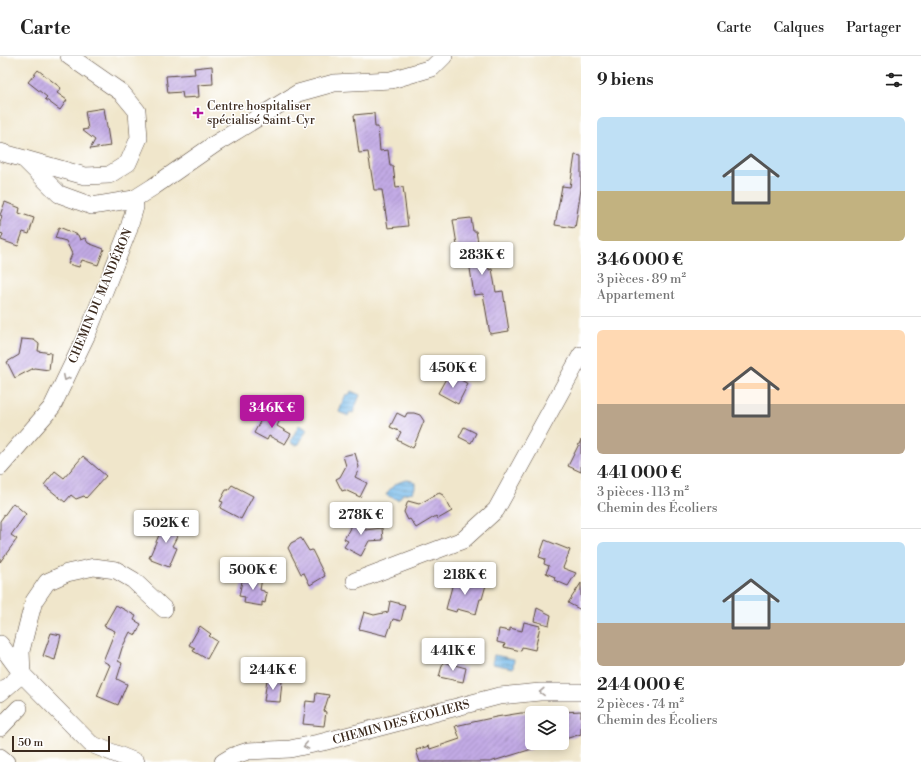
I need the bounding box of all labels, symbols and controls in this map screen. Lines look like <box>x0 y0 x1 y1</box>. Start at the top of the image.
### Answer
text: Carte <box>20 16 71 40</box>
text: Carte <box>716 19 751 37</box>
text: Calques <box>773 19 824 37</box>
text: Partager <box>846 19 901 37</box>
text: 9 biens <box>597 69 653 91</box>
icon: filters <box>883 69 905 91</box>
place label: Centre hospitaliser spécialisé Saint-Cyr <box>207 99 315 128</box>
marker: Centre hospitaliser spécialisé Saint-Cyr <box>192 107 204 119</box>
icon: home <box>715 143 787 215</box>
street label: CHEMIN DU MANDÉRON <box>63 226 136 366</box>
pin: 283K € <box>449 242 515 276</box>
text: 283K € <box>459 247 505 263</box>
text: 346 000 € <box>597 249 683 271</box>
text: 3 pièces · 89 m² <box>597 271 686 287</box>
text: Appartement <box>597 287 675 303</box>
pin: 450K € <box>420 355 486 389</box>
icon: home <box>715 356 787 428</box>
text: 450K € <box>429 360 477 376</box>
one-way arrow <box>63 374 71 381</box>
pin: 346K € <box>239 395 305 429</box>
text: 346K € <box>249 400 295 416</box>
text: 441 000 € <box>597 462 682 484</box>
text: 3 pièces · 113 m² <box>597 484 689 500</box>
text: Chemin des Écoliers <box>597 500 718 516</box>
pin: 278K € <box>328 502 394 536</box>
text: 278K € <box>339 507 383 523</box>
pin: 502K € <box>133 510 199 544</box>
text: 502K € <box>143 515 189 531</box>
pin: 500K € <box>220 557 286 591</box>
text: 500K € <box>229 562 277 578</box>
pin: 218K € <box>432 562 498 596</box>
text: 218K € <box>443 567 487 583</box>
icon: home <box>715 568 787 640</box>
pin: 441K € <box>420 638 486 672</box>
text: 441K € <box>431 643 475 659</box>
pin: 244K € <box>240 657 306 691</box>
text: 244K € <box>250 662 296 678</box>
text: 244 000 € <box>597 674 684 696</box>
one-way arrow <box>539 688 545 697</box>
street label: CHEMIN DES ÉCOLIERS <box>330 695 472 748</box>
text: 2 pièces · 74 m² <box>597 696 684 712</box>
map controls <box>525 706 569 750</box>
button: layers <box>525 706 569 750</box>
text: Chemin des Écoliers <box>597 712 718 728</box>
scale bar <box>12 734 110 753</box>
text: 50 m <box>18 736 43 750</box>
one-way arrow <box>303 741 310 749</box>

